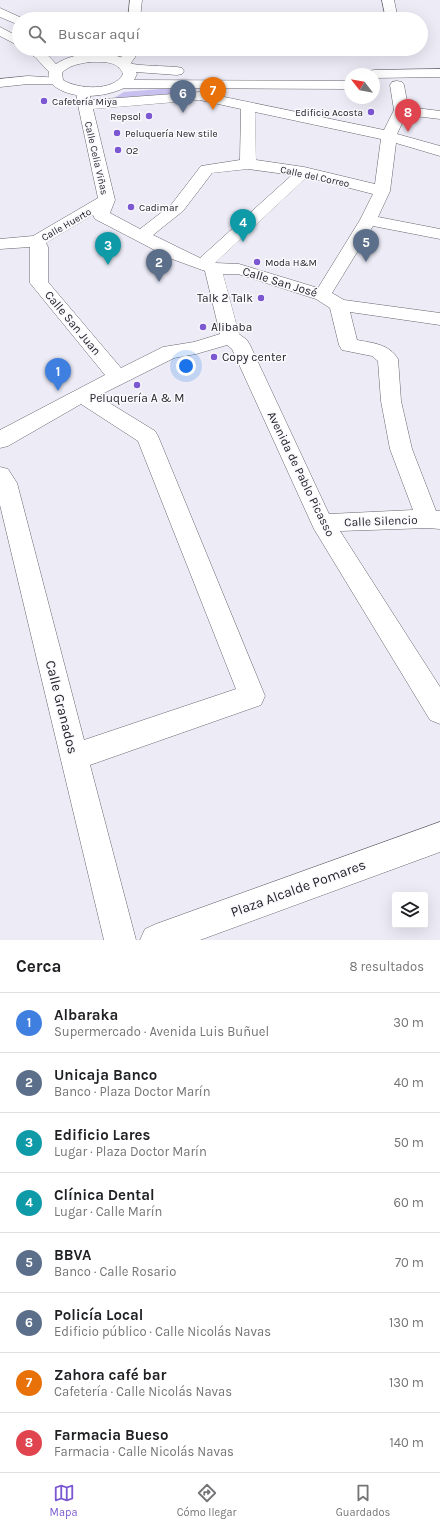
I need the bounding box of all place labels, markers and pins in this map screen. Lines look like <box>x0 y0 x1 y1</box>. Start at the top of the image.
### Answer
pin: 7 <box>200 77 226 110</box>
pin: 6 <box>170 80 196 113</box>
marker: Cafetería Miya <box>39 96 49 106</box>
place label: Cafetería Miya <box>52 96 117 108</box>
pin: 8 <box>395 99 421 132</box>
place label: Edificio Acosta <box>295 107 363 119</box>
marker: Edificio Acosta <box>366 107 376 117</box>
place label: Repsol <box>110 111 141 123</box>
marker: Repsol <box>144 111 154 121</box>
marker: Peluquería New stile <box>112 128 122 138</box>
place label: Peluquería New stile <box>125 128 218 140</box>
marker: O2 <box>113 145 123 155</box>
place label: O2 <box>126 145 138 157</box>
marker: Cadimar <box>126 202 136 212</box>
place label: Cadimar <box>139 202 178 214</box>
pin: 4 <box>230 209 256 242</box>
pin: 5 <box>353 229 379 262</box>
pin: 3 <box>95 232 121 265</box>
pin: 2 <box>146 249 172 282</box>
marker: Moda H&M <box>252 257 262 267</box>
place label: Moda H&M <box>265 257 317 269</box>
place label: Talk 2 Talk <box>197 291 253 305</box>
marker: Talk 2 Talk <box>256 293 266 303</box>
place label: Alibaba <box>211 320 252 334</box>
marker: Alibaba <box>198 322 208 332</box>
place label: Copy center <box>222 350 287 364</box>
marker: Copy center <box>209 352 219 362</box>
pin: 1 <box>45 358 71 391</box>
marker: Peluquería A & M <box>132 380 142 390</box>
place label: Peluquería A & M <box>90 391 184 405</box>

